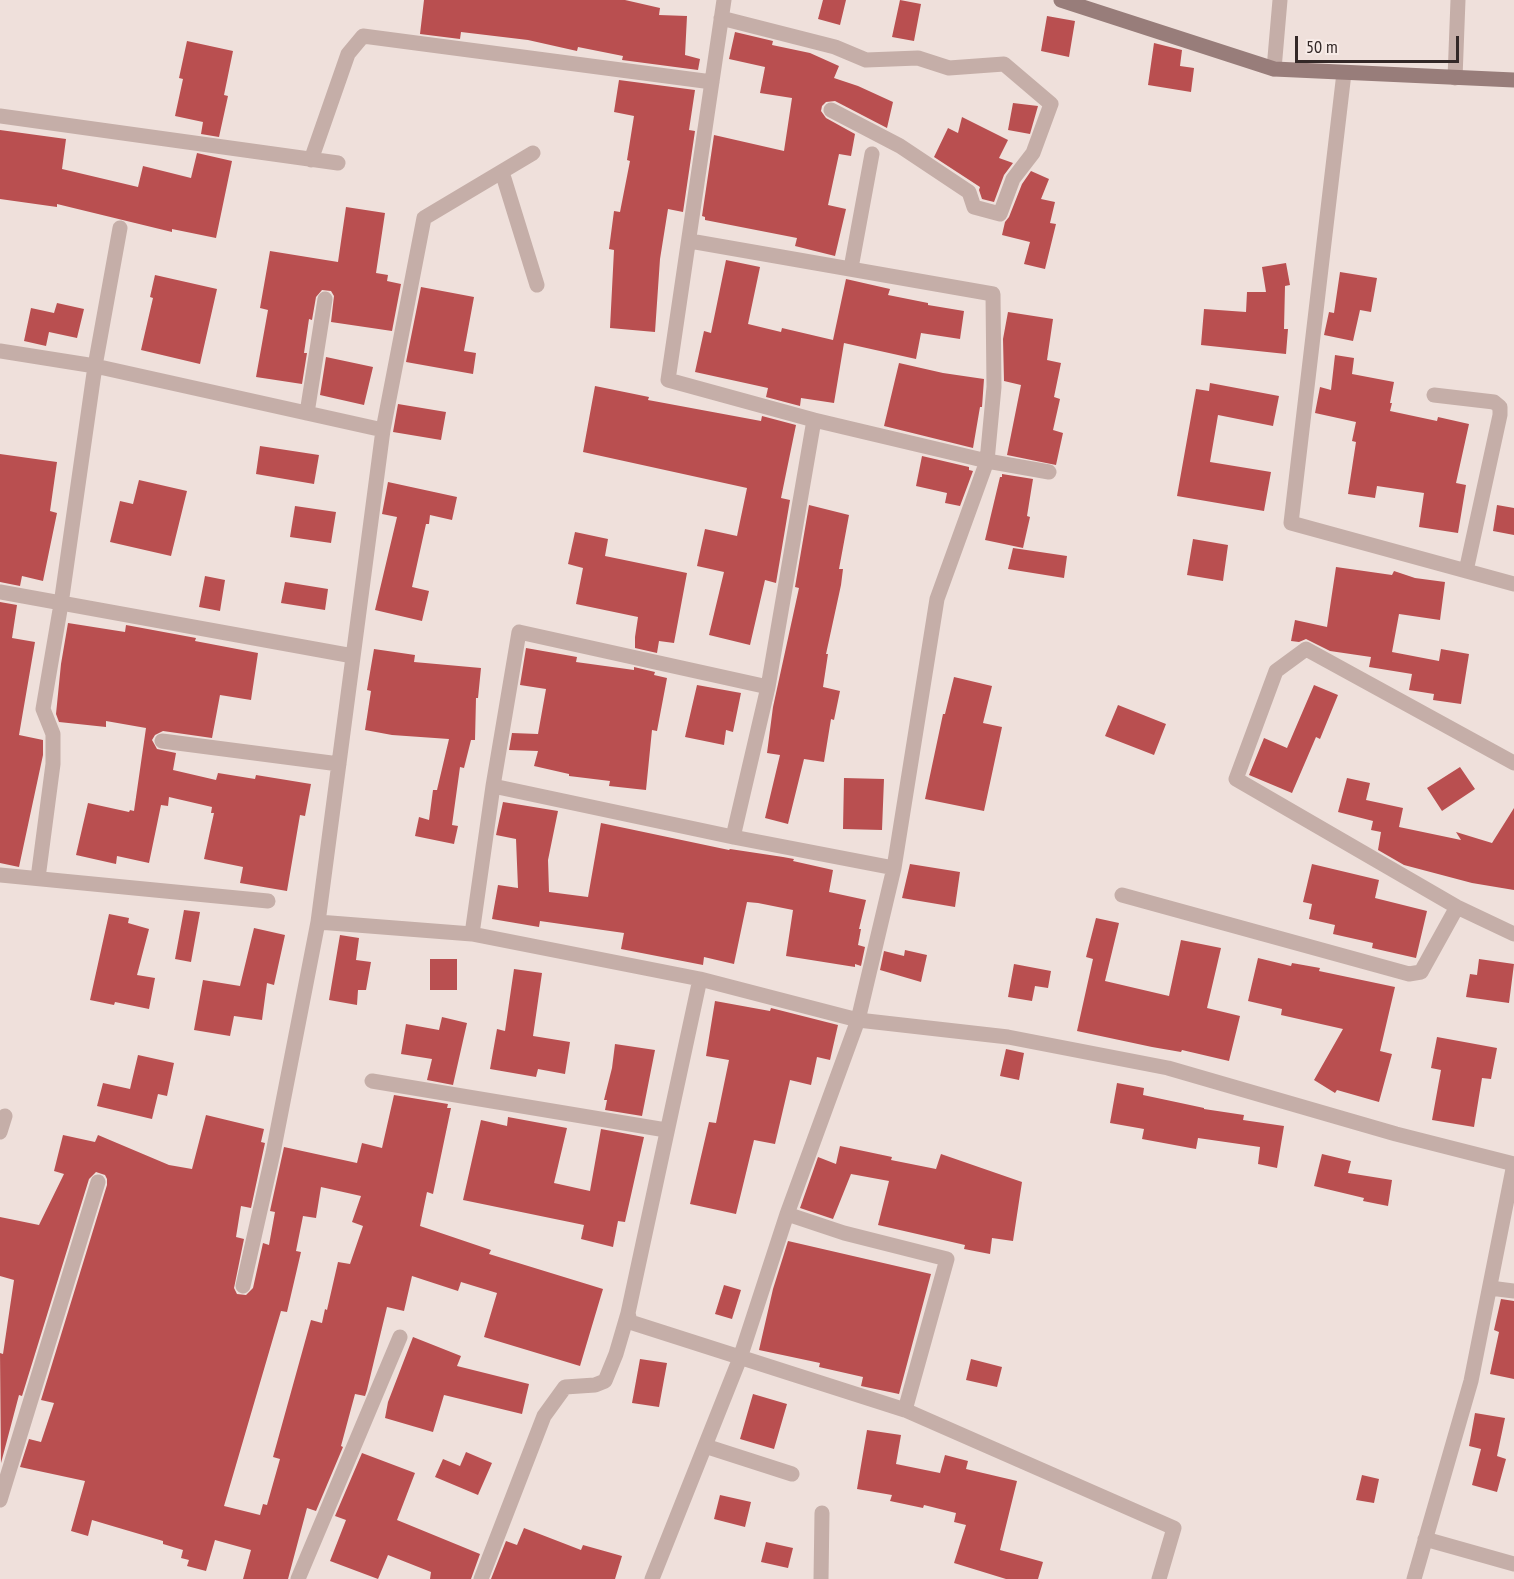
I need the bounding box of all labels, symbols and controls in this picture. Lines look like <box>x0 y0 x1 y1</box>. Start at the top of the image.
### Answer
scale bar <box>1298 24 1462 62</box>
text: 50 m <box>1306 35 1338 58</box>

